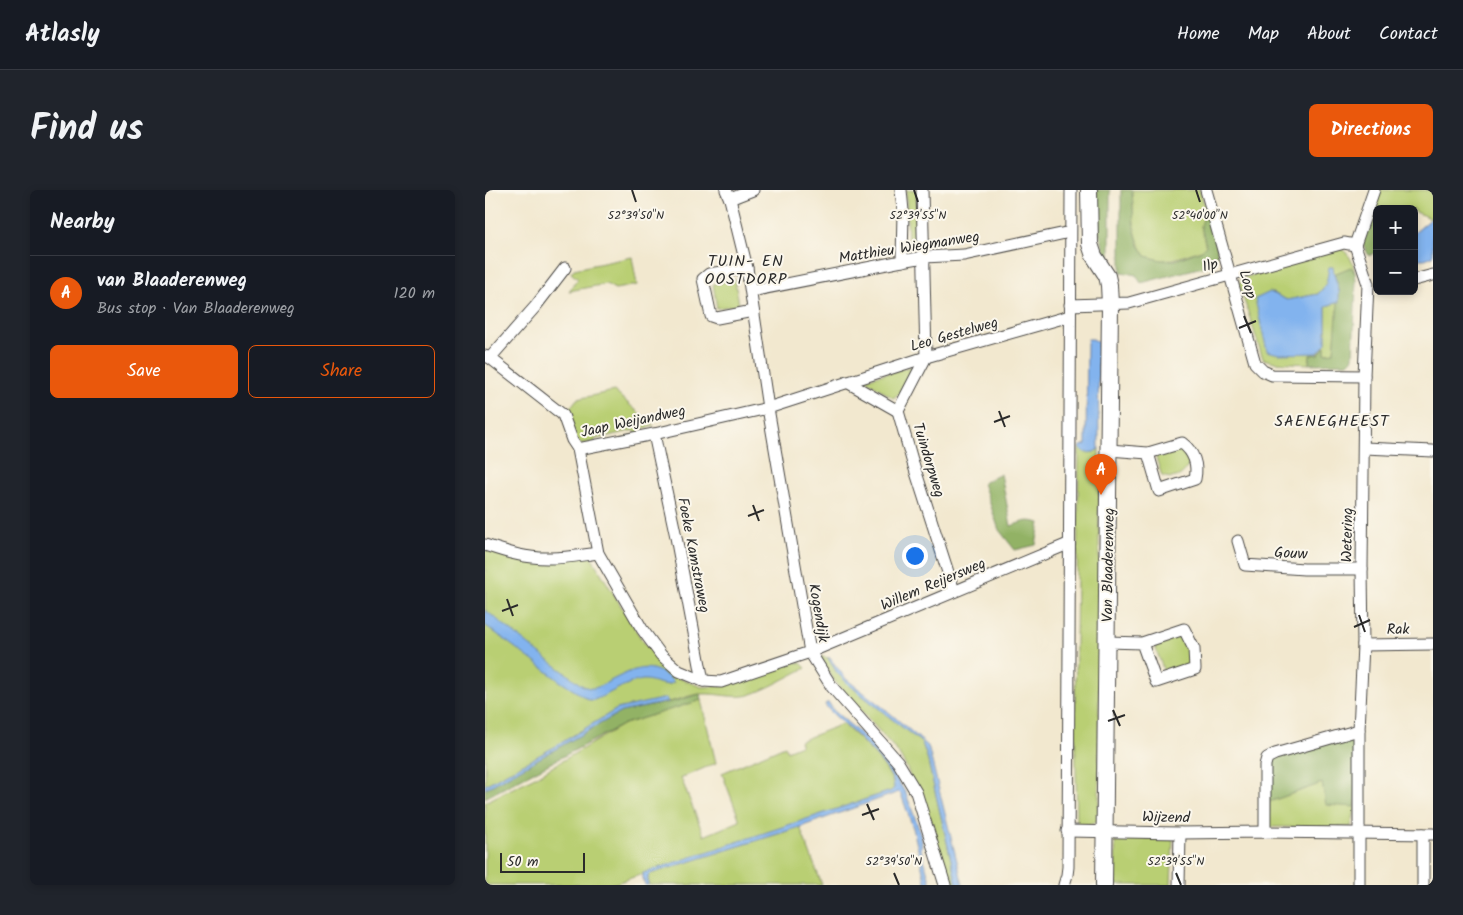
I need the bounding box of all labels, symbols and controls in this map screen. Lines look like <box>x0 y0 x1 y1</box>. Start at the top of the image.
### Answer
text: Atlasly <box>25 15 100 54</box>
text: Home <box>1177 20 1220 49</box>
text: Map <box>1248 20 1279 49</box>
text: About <box>1307 20 1351 49</box>
text: Contact <box>1379 20 1438 49</box>
text: Find us <box>30 102 143 158</box>
button: Directions <box>1309 104 1433 157</box>
map controls <box>1373 205 1418 295</box>
button: + <box>1373 205 1418 250</box>
text: Nearby <box>50 206 115 239</box>
text: 52°39'50"N <box>608 206 664 225</box>
text: 52°39'55"N <box>890 206 946 225</box>
text: 52°40'00"N <box>1172 206 1228 225</box>
street label: Matthieu Wiegmanweg <box>837 225 981 271</box>
district label: TUIN- EN OOSTDORP <box>705 249 787 292</box>
button: − <box>1373 250 1418 295</box>
street label: Ilp <box>1200 252 1221 280</box>
text: van Blaaderenweg <box>97 266 247 296</box>
street label: Loop <box>1232 267 1263 301</box>
text: A <box>61 281 71 306</box>
text: 120 m <box>394 281 435 306</box>
text: Bus stop · Van Blaaderenweg <box>97 296 295 321</box>
street label: Leo Gestelweg <box>908 311 1001 359</box>
button: Save <box>50 345 238 398</box>
button: Share <box>248 345 435 398</box>
street label: Jaap Weijandweg <box>579 399 688 445</box>
district label: SAENEGHEEST <box>1274 409 1390 434</box>
street label: Tuindorpweg <box>905 420 951 501</box>
pin: A <box>1085 454 1117 495</box>
street label: Foeke Kamstraweg <box>670 495 716 615</box>
street label: Wetering <box>1336 507 1360 563</box>
street label: Van Blaaderenweg <box>1096 508 1122 622</box>
street label: Gouw <box>1274 541 1309 567</box>
your location <box>902 543 928 569</box>
street label: Willem Reijersweg <box>877 552 990 618</box>
street label: Kogendijk <box>801 582 835 645</box>
street label: Rak <box>1386 618 1411 642</box>
street label: Wijzend <box>1142 806 1191 830</box>
scale bar <box>500 850 585 873</box>
text: 50 m <box>507 851 538 873</box>
text: 52°39'50"N <box>866 852 922 871</box>
text: 52°39'55"N <box>1148 852 1204 871</box>

